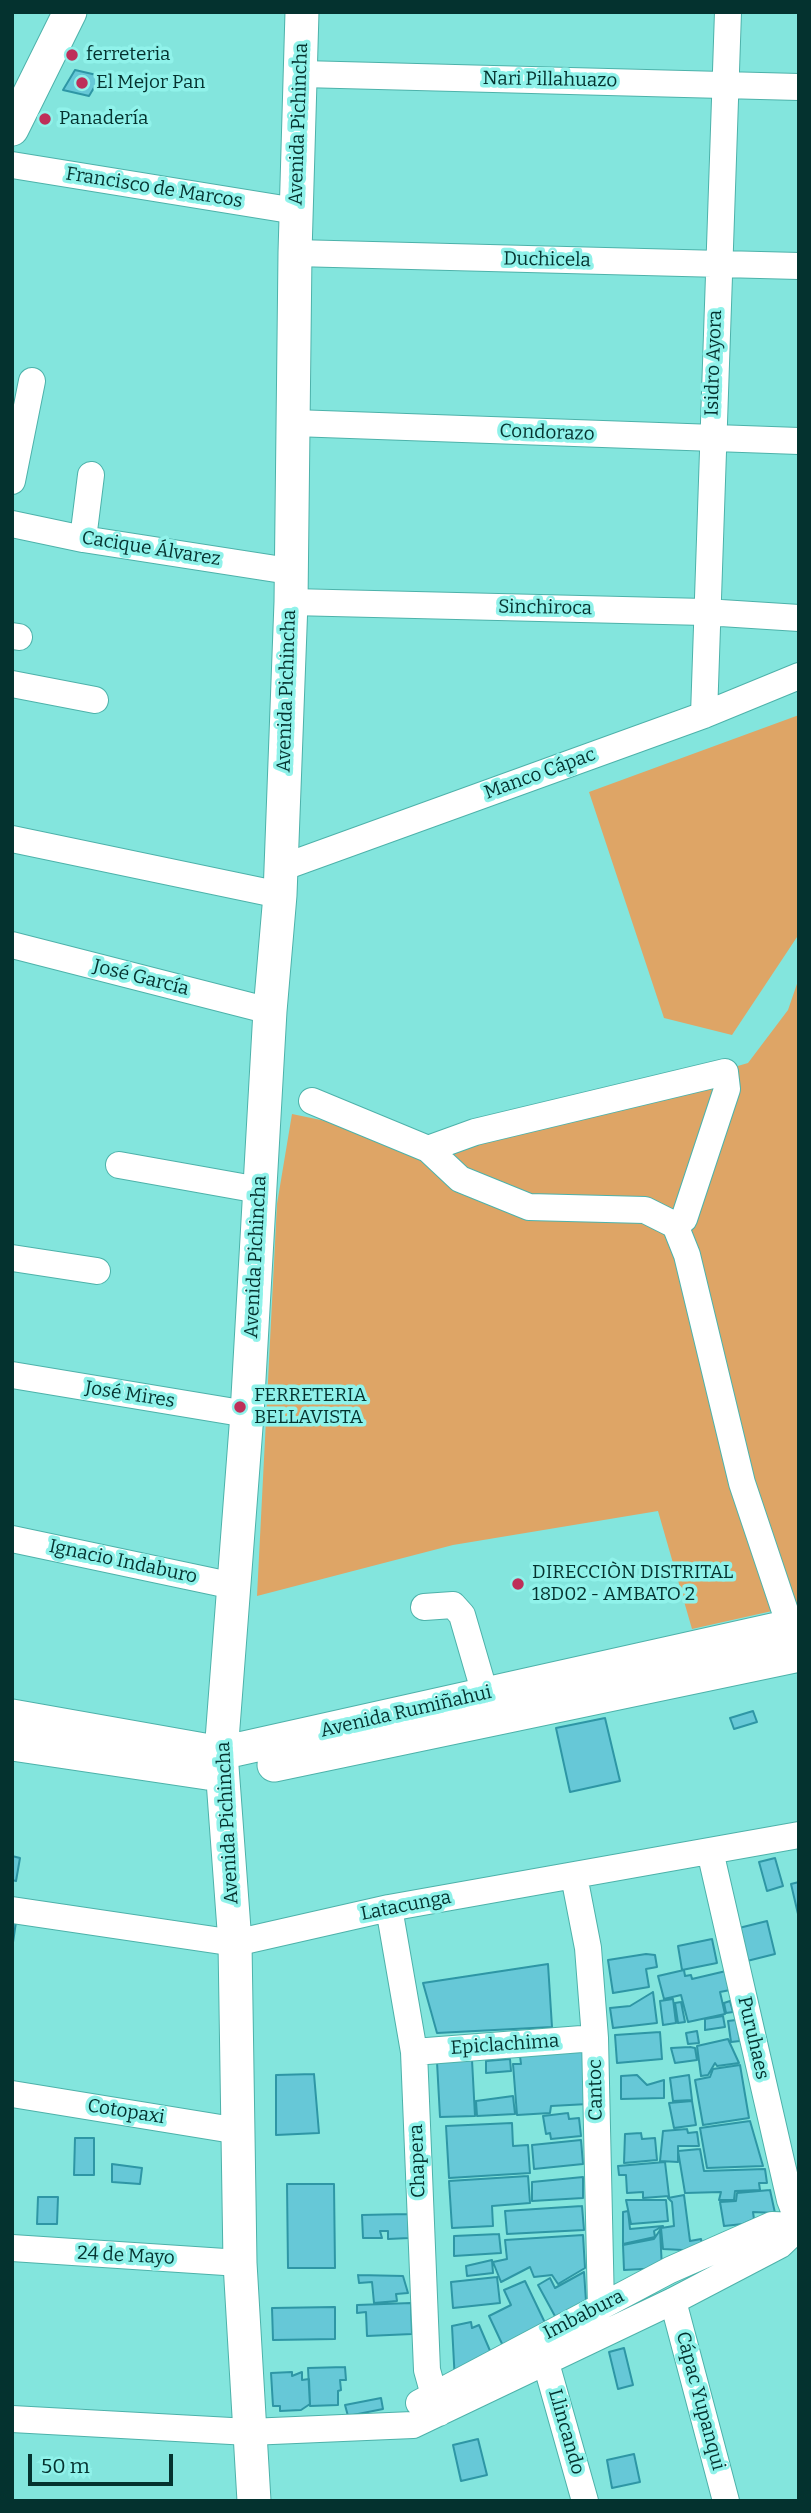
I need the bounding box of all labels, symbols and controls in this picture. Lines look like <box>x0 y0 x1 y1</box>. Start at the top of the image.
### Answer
street label: Avenida Pichincha <box>285 42 313 206</box>
place label: ferreteria <box>86 44 170 66</box>
marker: ferreteria <box>64 47 80 63</box>
street label: Nari Pillahuazo <box>482 67 618 93</box>
place label: El Mejor Pan <box>96 72 205 94</box>
marker: El Mejor Pan <box>74 75 90 91</box>
place label: Panadería <box>59 108 148 130</box>
marker: Panadería <box>37 111 53 127</box>
street label: Francisco de Marcos <box>64 163 244 213</box>
street label: Duchicela <box>503 248 591 272</box>
street label: Isidro Ayora <box>701 309 727 417</box>
street label: Condorazo <box>499 420 595 446</box>
street label: Cacique Álvarez <box>80 527 222 571</box>
street label: Sinchiroca <box>498 596 592 620</box>
street label: Avenida Pichincha <box>273 609 301 773</box>
street label: Manco Cápac <box>481 743 599 805</box>
street label: José García <box>91 955 191 1001</box>
street label: Avenida Pichincha <box>240 1175 272 1339</box>
street label: José Mires <box>84 1377 176 1413</box>
place label: FERRETERIA BELLAVISTA <box>254 1385 367 1429</box>
marker: FERRETERIA BELLAVISTA <box>232 1399 248 1415</box>
street label: Ignacio Indaburo <box>47 1535 199 1589</box>
place label: DIRECCIÒN DISTRITAL 18D02 - AMBATO 2 <box>532 1562 733 1606</box>
marker: DIRECCIÒN DISTRITAL 18D02 - AMBATO 2 <box>510 1576 526 1592</box>
street label: Avenida Rumiñahui <box>318 1681 494 1743</box>
street label: Avenida Pichincha <box>212 1741 244 1905</box>
street label: Latacunga <box>359 1886 453 1926</box>
street label: Puruhaes <box>732 1994 774 2082</box>
street label: Epiclachima <box>450 2030 560 2060</box>
street label: Cantoc <box>584 2059 608 2121</box>
street label: Cotopaxi <box>86 2095 166 2129</box>
street label: Chapera <box>405 2124 431 2198</box>
street label: 24 de Mayo <box>77 2242 175 2270</box>
street label: Imbabura <box>540 2285 628 2345</box>
street label: Cápac Yupanqui <box>671 2329 729 2473</box>
street label: Llincando <box>543 2387 589 2477</box>
scale bar <box>32 2440 177 2484</box>
text: 50 m <box>41 2453 90 2479</box>

